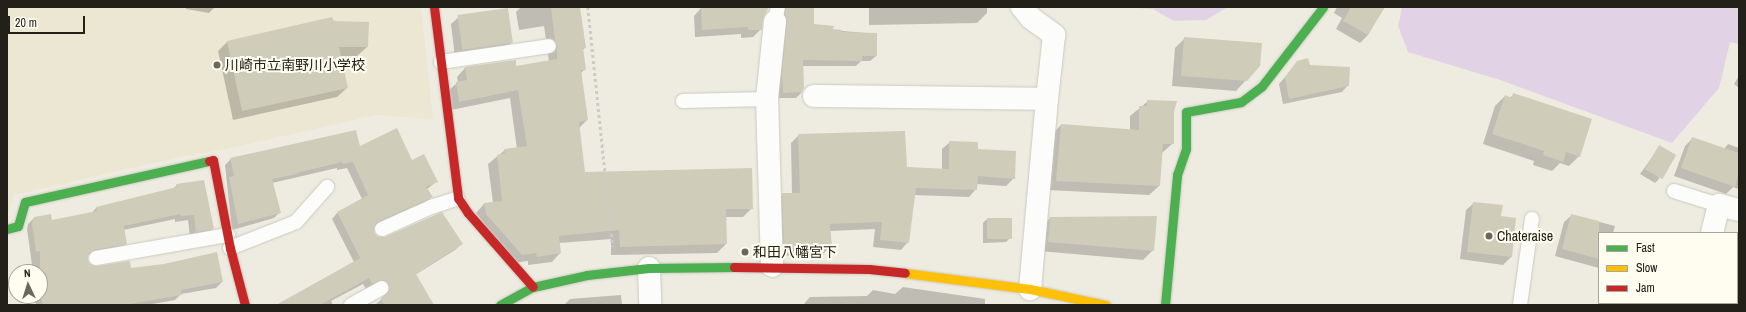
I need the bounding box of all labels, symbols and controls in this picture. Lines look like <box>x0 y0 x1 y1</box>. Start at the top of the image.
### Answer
scale bar <box>10 8 87 34</box>
text: 20 m <box>15 15 37 31</box>
place label: 川崎市立南野川小学校 <box>225 57 365 73</box>
marker: 川崎市立南野川小学校 <box>212 60 222 70</box>
place label: Chateraise <box>1497 228 1553 244</box>
marker: Chateraise <box>1484 231 1494 241</box>
legend <box>1598 232 1738 304</box>
text: Fast <box>1636 240 1655 256</box>
place label: 和田八幡宮下 <box>753 244 837 260</box>
marker: 和田八幡宮下 <box>740 247 750 257</box>
text: Slow <box>1636 260 1657 276</box>
north arrow <box>8 264 48 304</box>
text: N <box>23 266 31 280</box>
text: Jam <box>1636 280 1655 296</box>

